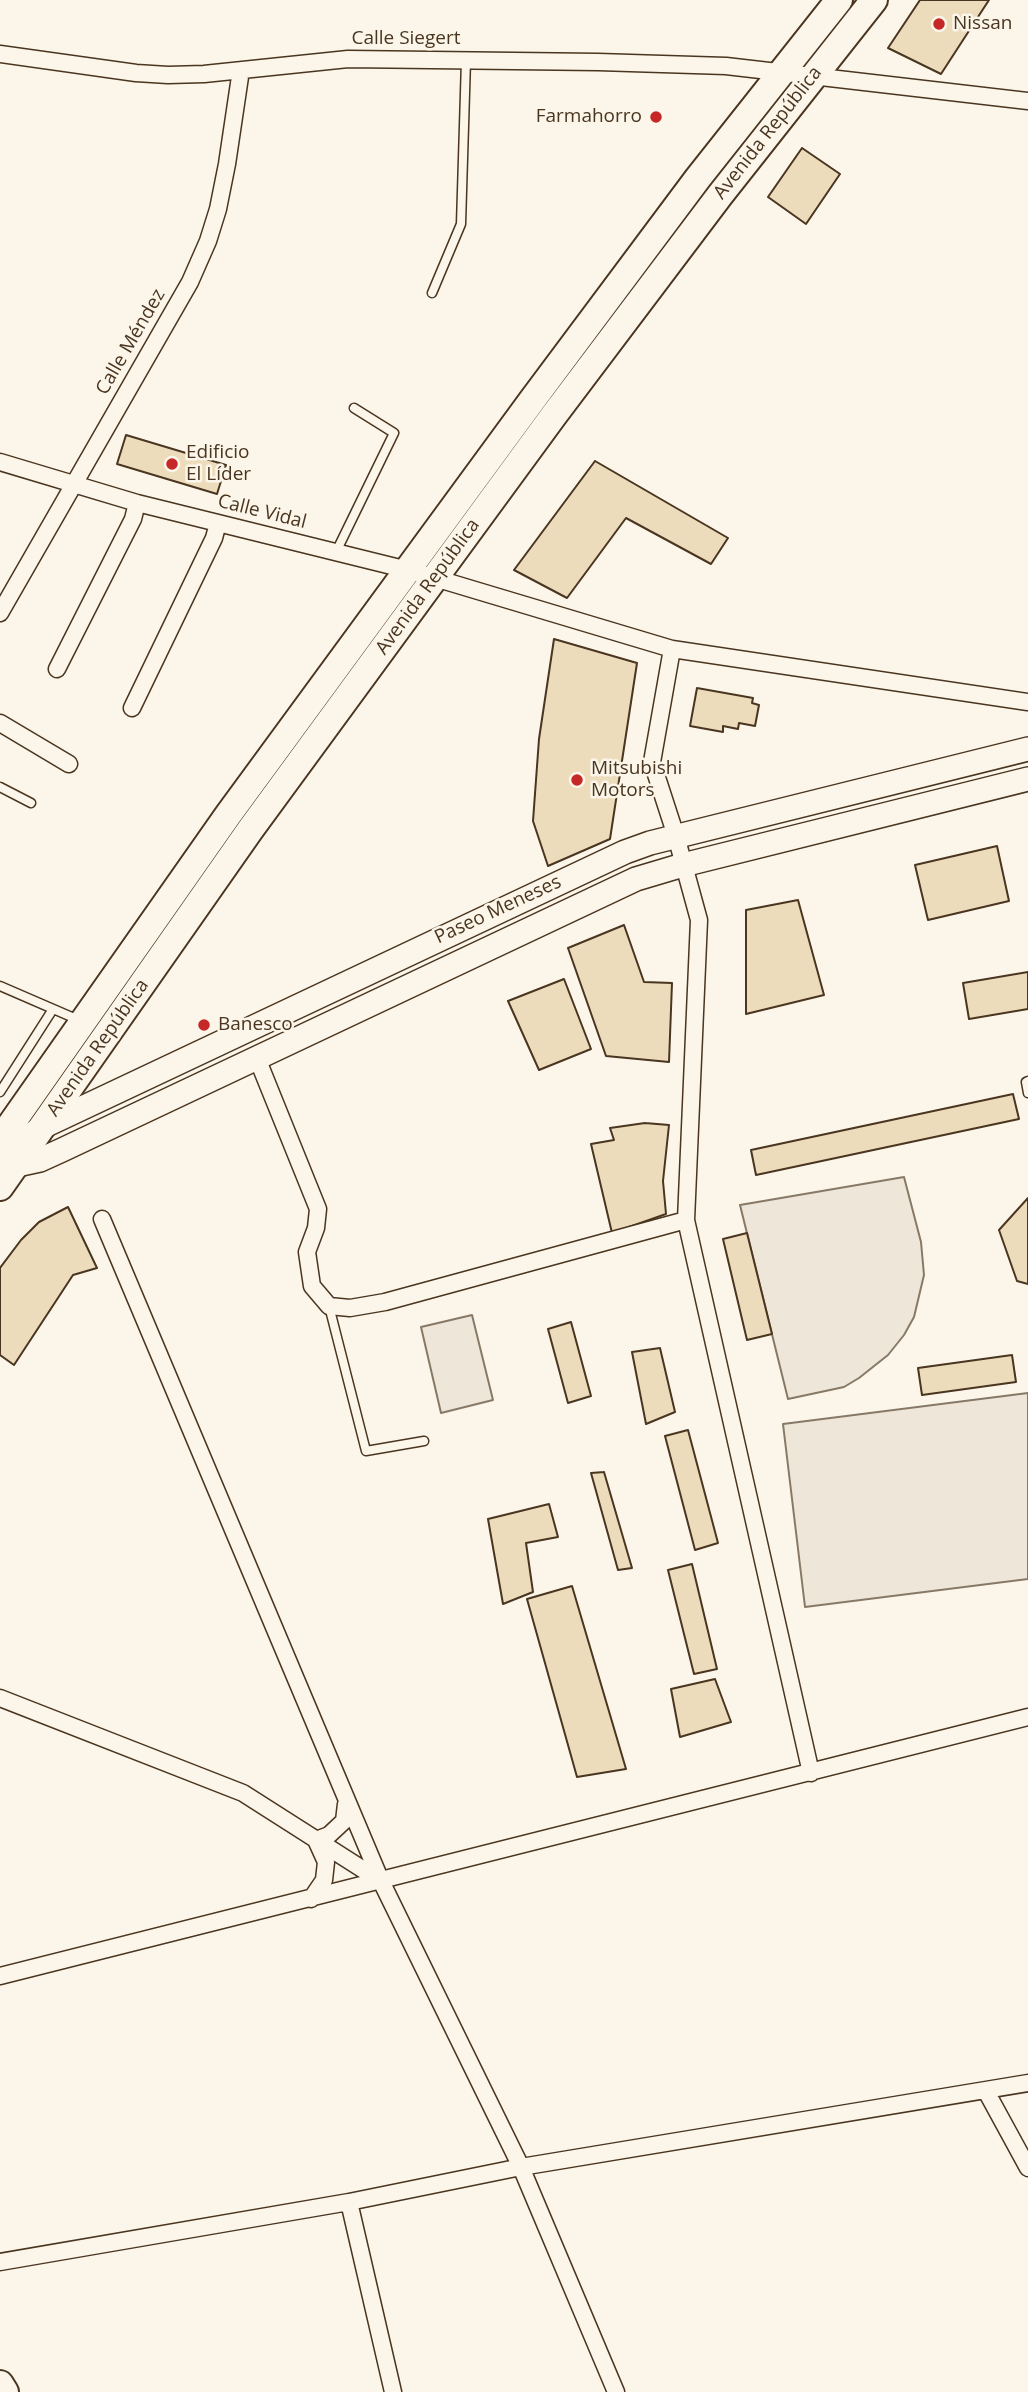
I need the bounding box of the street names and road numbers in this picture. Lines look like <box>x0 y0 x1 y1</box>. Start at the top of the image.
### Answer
street label: Calle Siegert <box>351 28 461 50</box>
street label: Avenida República <box>709 62 827 204</box>
street label: Calle Méndez <box>92 285 170 399</box>
street label: Calle Vidal <box>215 490 309 534</box>
street label: Avenida República <box>371 515 485 659</box>
street label: Paseo Meneses <box>431 871 565 949</box>
street label: Avenida República <box>42 975 154 1121</box>

